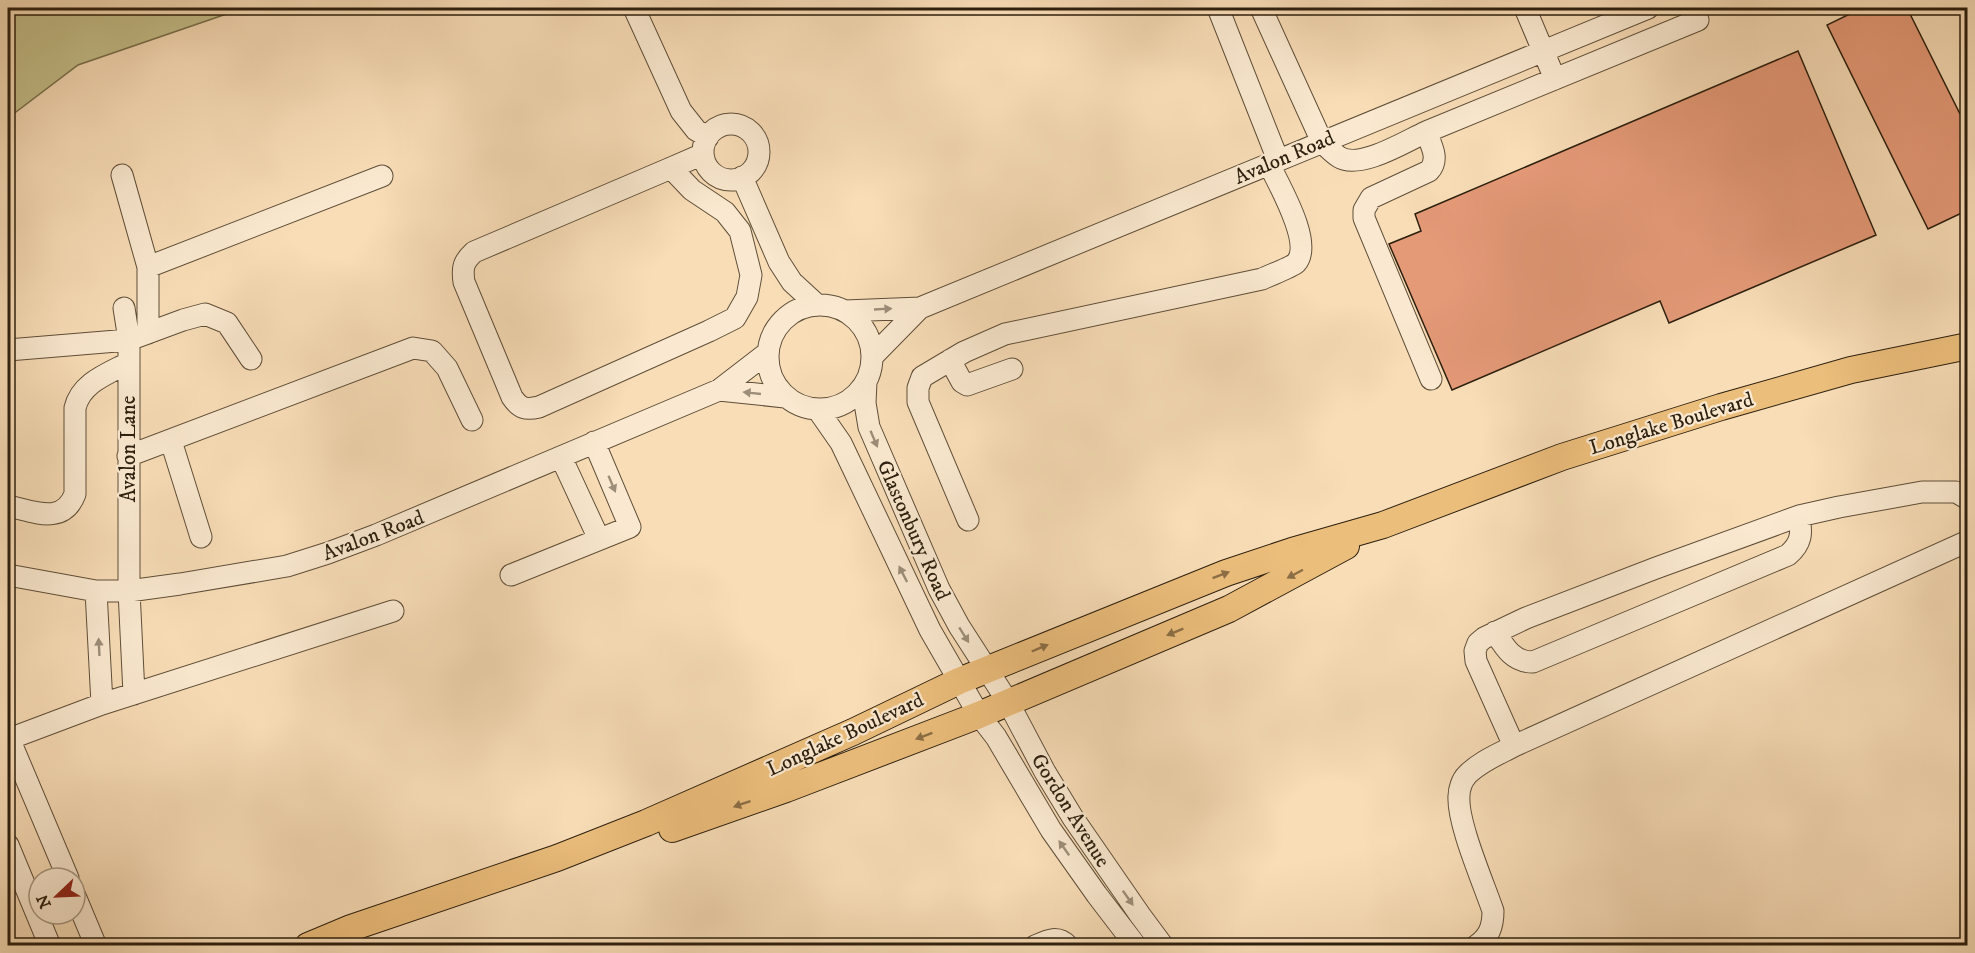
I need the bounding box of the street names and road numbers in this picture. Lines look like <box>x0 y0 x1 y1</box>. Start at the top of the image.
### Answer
street label: Avalon Road <box>1230 125 1339 191</box>
street label: Longlake Boulevard <box>1586 386 1757 461</box>
street label: Avalon Lane <box>116 395 142 502</box>
street label: Glastonbury Road <box>871 456 956 605</box>
street label: Avalon Road <box>319 505 428 567</box>
street label: Longlake Boulevard <box>763 687 928 783</box>
street label: Gordon Avenue <box>1025 749 1116 872</box>

